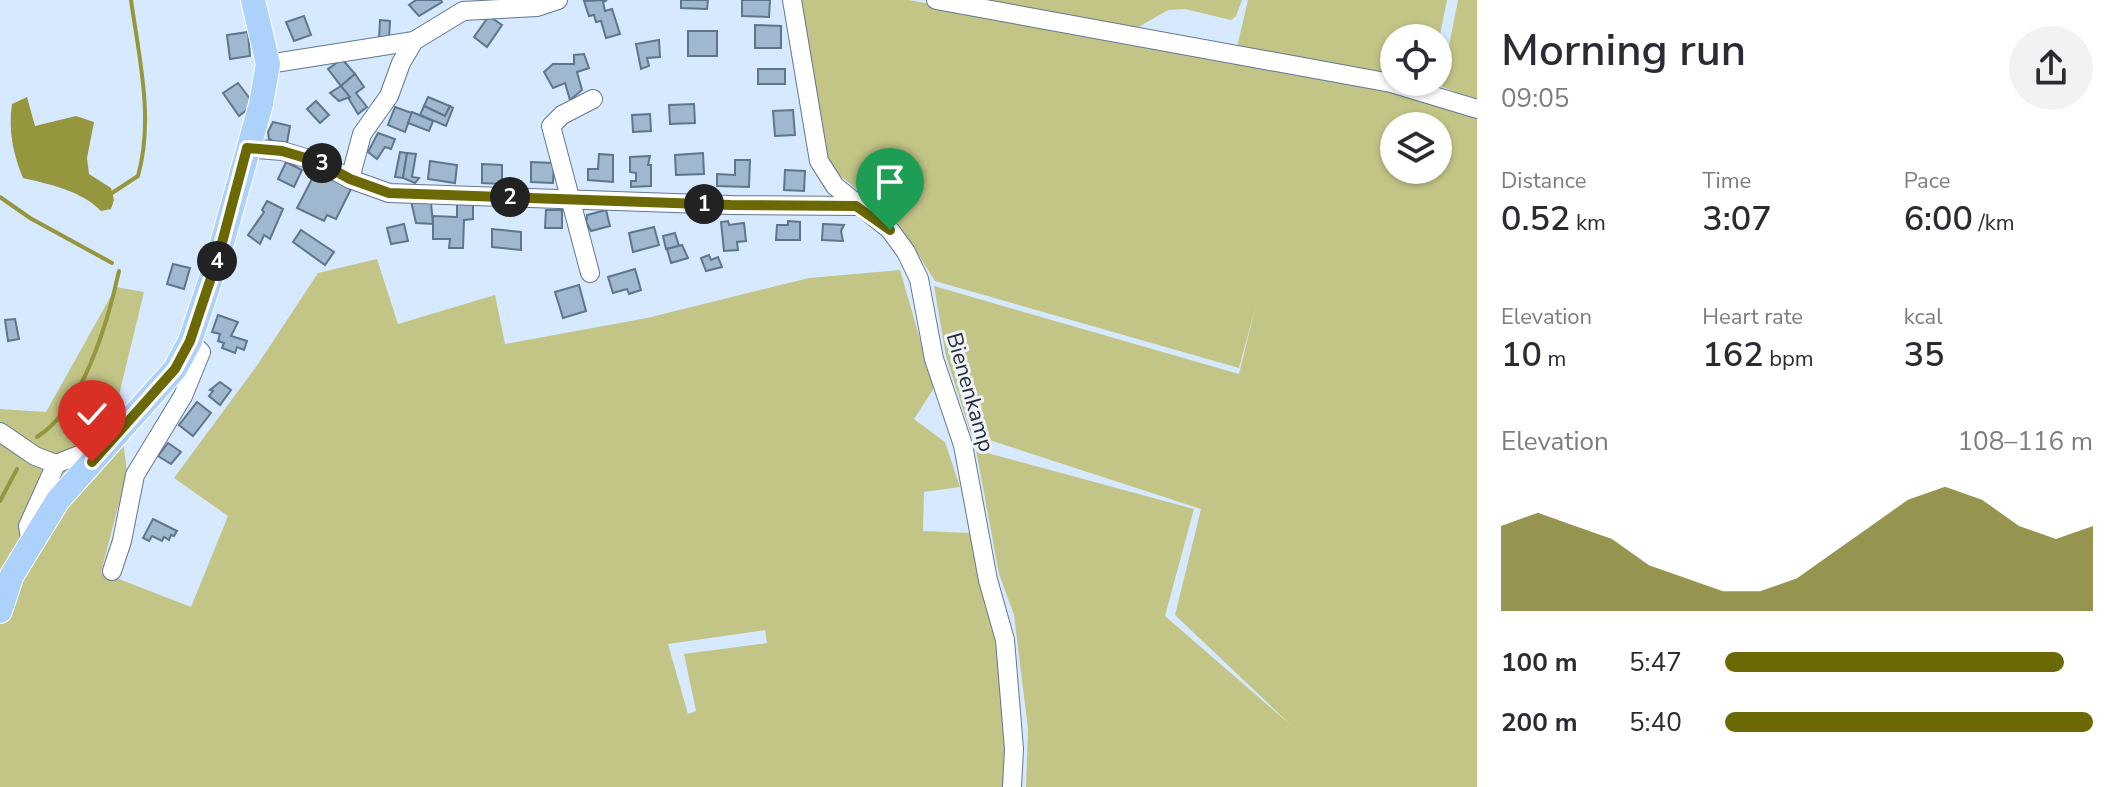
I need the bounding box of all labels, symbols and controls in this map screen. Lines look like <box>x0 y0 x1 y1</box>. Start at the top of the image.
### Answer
text: Morning run <box>1501 21 1746 81</box>
map controls <box>1380 24 1452 184</box>
button: locate <box>1380 24 1452 96</box>
button: share <box>2009 26 2093 110</box>
text: 09:05 <box>1501 81 1569 116</box>
button: layers <box>1380 112 1452 184</box>
pin: 3 <box>302 143 342 183</box>
text: 3 <box>315 148 329 178</box>
pin <box>856 148 924 230</box>
icon: arrive <box>868 160 912 204</box>
text: Distance <box>1501 166 1586 196</box>
text: Time <box>1702 166 1751 196</box>
text: Pace <box>1904 166 1950 196</box>
pin: 2 <box>490 177 530 217</box>
text: 2 <box>503 182 517 212</box>
pin: 1 <box>684 184 724 224</box>
text: 1 <box>697 189 711 219</box>
text: 0.52 <box>1501 196 1570 242</box>
text: 3:07 <box>1702 196 1772 242</box>
text: 6:00 <box>1904 196 1973 242</box>
text: km <box>1570 208 1606 238</box>
text: /km <box>1973 208 2015 238</box>
pin: 4 <box>197 241 237 281</box>
text: 4 <box>210 246 224 276</box>
text: Elevation <box>1501 302 1592 332</box>
text: Heart rate <box>1702 302 1803 332</box>
text: kcal <box>1904 302 1943 332</box>
street label: Bienenkamp <box>939 329 1001 455</box>
text: 10 <box>1501 332 1542 378</box>
text: 162 <box>1702 332 1764 378</box>
text: 35 <box>1904 332 1944 378</box>
text: m <box>1542 344 1566 374</box>
text: bpm <box>1764 344 1814 374</box>
pin <box>58 380 126 462</box>
icon: check <box>70 392 114 436</box>
text: Elevation <box>1501 424 1609 459</box>
text: 108–116 m <box>1957 424 2093 459</box>
text: 100 m <box>1501 645 1578 680</box>
text: 5:47 <box>1629 645 1682 680</box>
text: 200 m <box>1501 705 1578 740</box>
text: 5:40 <box>1629 705 1682 740</box>

